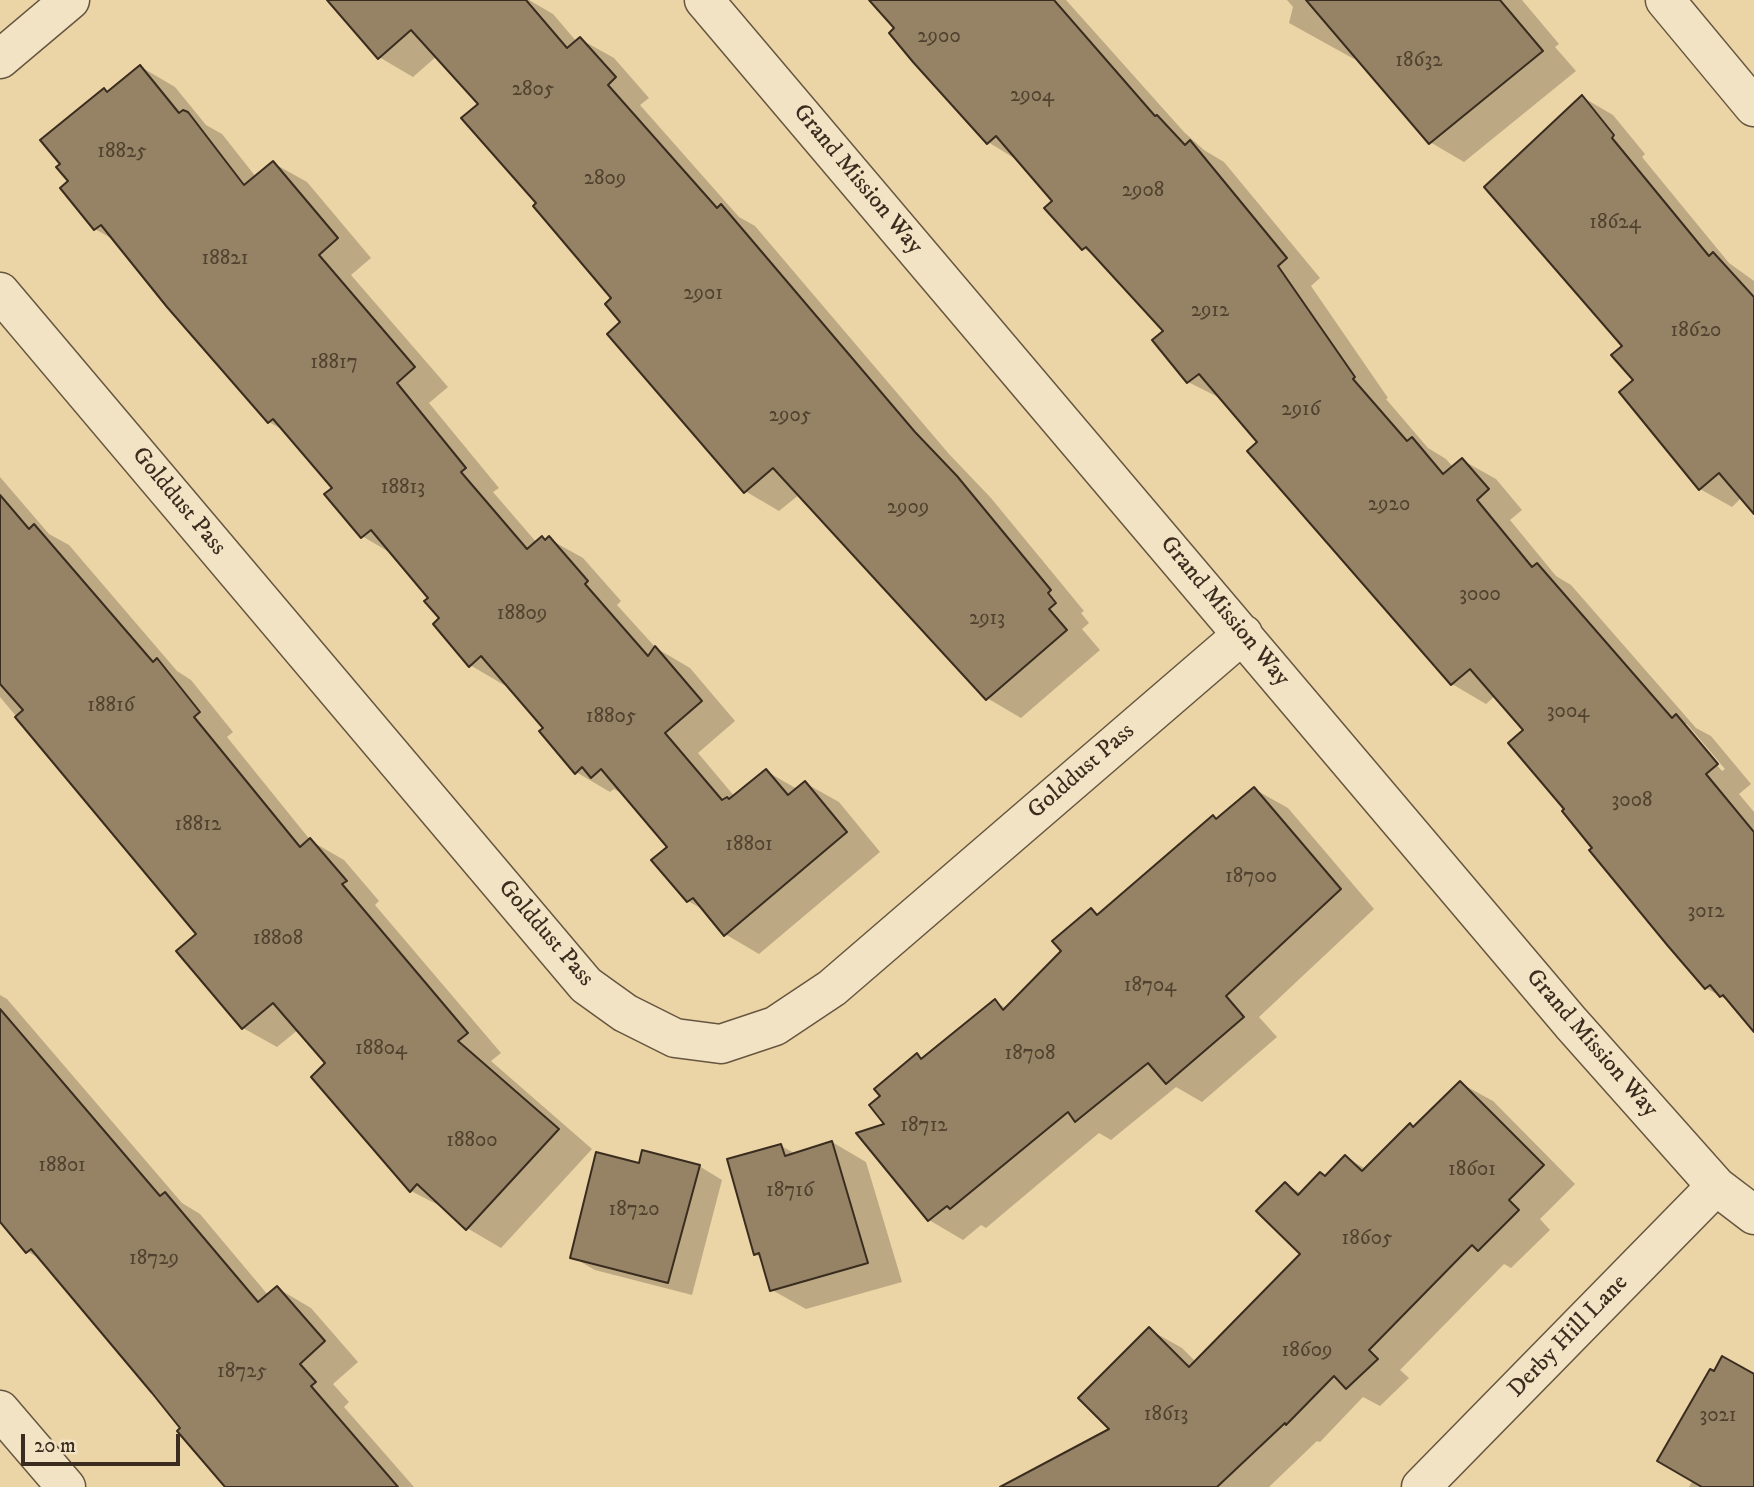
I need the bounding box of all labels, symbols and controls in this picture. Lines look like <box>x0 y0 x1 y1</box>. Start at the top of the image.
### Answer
house number: 2900 <box>917 25 961 51</box>
house number: 18632 <box>1395 49 1443 75</box>
house number: 2805 <box>512 78 554 104</box>
house number: 2904 <box>1010 84 1054 110</box>
street label: Grand Mission Way <box>786 99 928 261</box>
house number: 18825 <box>97 140 147 166</box>
house number: 2809 <box>584 167 626 193</box>
house number: 2908 <box>1122 179 1164 205</box>
house number: 18624 <box>1589 211 1641 237</box>
house number: 18821 <box>202 247 248 273</box>
house number: 2901 <box>683 282 723 308</box>
house number: 2912 <box>1191 299 1229 325</box>
house number: 18620 <box>1671 319 1721 345</box>
house number: 18817 <box>310 351 358 377</box>
house number: 2916 <box>1281 398 1321 424</box>
house number: 2905 <box>769 404 811 430</box>
street label: Golddust Pass <box>125 442 231 562</box>
house number: 18813 <box>381 476 425 502</box>
house number: 2920 <box>1368 493 1410 519</box>
house number: 2909 <box>887 496 929 522</box>
street label: Grand Mission Way <box>1153 531 1295 693</box>
house number: 3000 <box>1459 583 1501 609</box>
house number: 18809 <box>497 602 547 628</box>
house number: 2913 <box>969 607 1005 633</box>
house number: 18816 <box>87 694 135 720</box>
house number: 3004 <box>1547 700 1589 726</box>
house number: 18805 <box>586 705 636 731</box>
street label: Golddust Pass <box>1023 718 1141 826</box>
house number: 3008 <box>1612 789 1652 815</box>
house number: 18812 <box>175 813 221 839</box>
house number: 18801 <box>725 833 773 859</box>
house number: 18700 <box>1225 865 1277 891</box>
street label: Golddust Pass <box>491 875 599 993</box>
house number: 3012 <box>1687 900 1725 926</box>
house number: 18808 <box>253 927 303 953</box>
street label: Grand Mission Way <box>1519 964 1663 1124</box>
house number: 18704 <box>1124 974 1176 1000</box>
house number: 18804 <box>355 1037 407 1063</box>
house number: 18708 <box>1004 1042 1056 1068</box>
house number: 18712 <box>900 1114 948 1140</box>
house number: 18800 <box>446 1129 498 1155</box>
house number: 18801 <box>38 1154 86 1180</box>
house number: 18601 <box>1448 1158 1496 1184</box>
house number: 18716 <box>766 1179 814 1205</box>
house number: 18720 <box>609 1198 659 1224</box>
house number: 18605 <box>1342 1227 1392 1253</box>
house number: 18729 <box>129 1247 179 1273</box>
street label: Derby Hill Lane <box>1503 1269 1635 1405</box>
house number: 18609 <box>1282 1339 1332 1365</box>
house number: 18725 <box>217 1360 267 1386</box>
house number: 18613 <box>1144 1403 1188 1429</box>
house number: 3021 <box>1699 1404 1737 1430</box>
scale bar <box>24 1420 184 1464</box>
text: 20 m <box>34 1433 76 1459</box>

